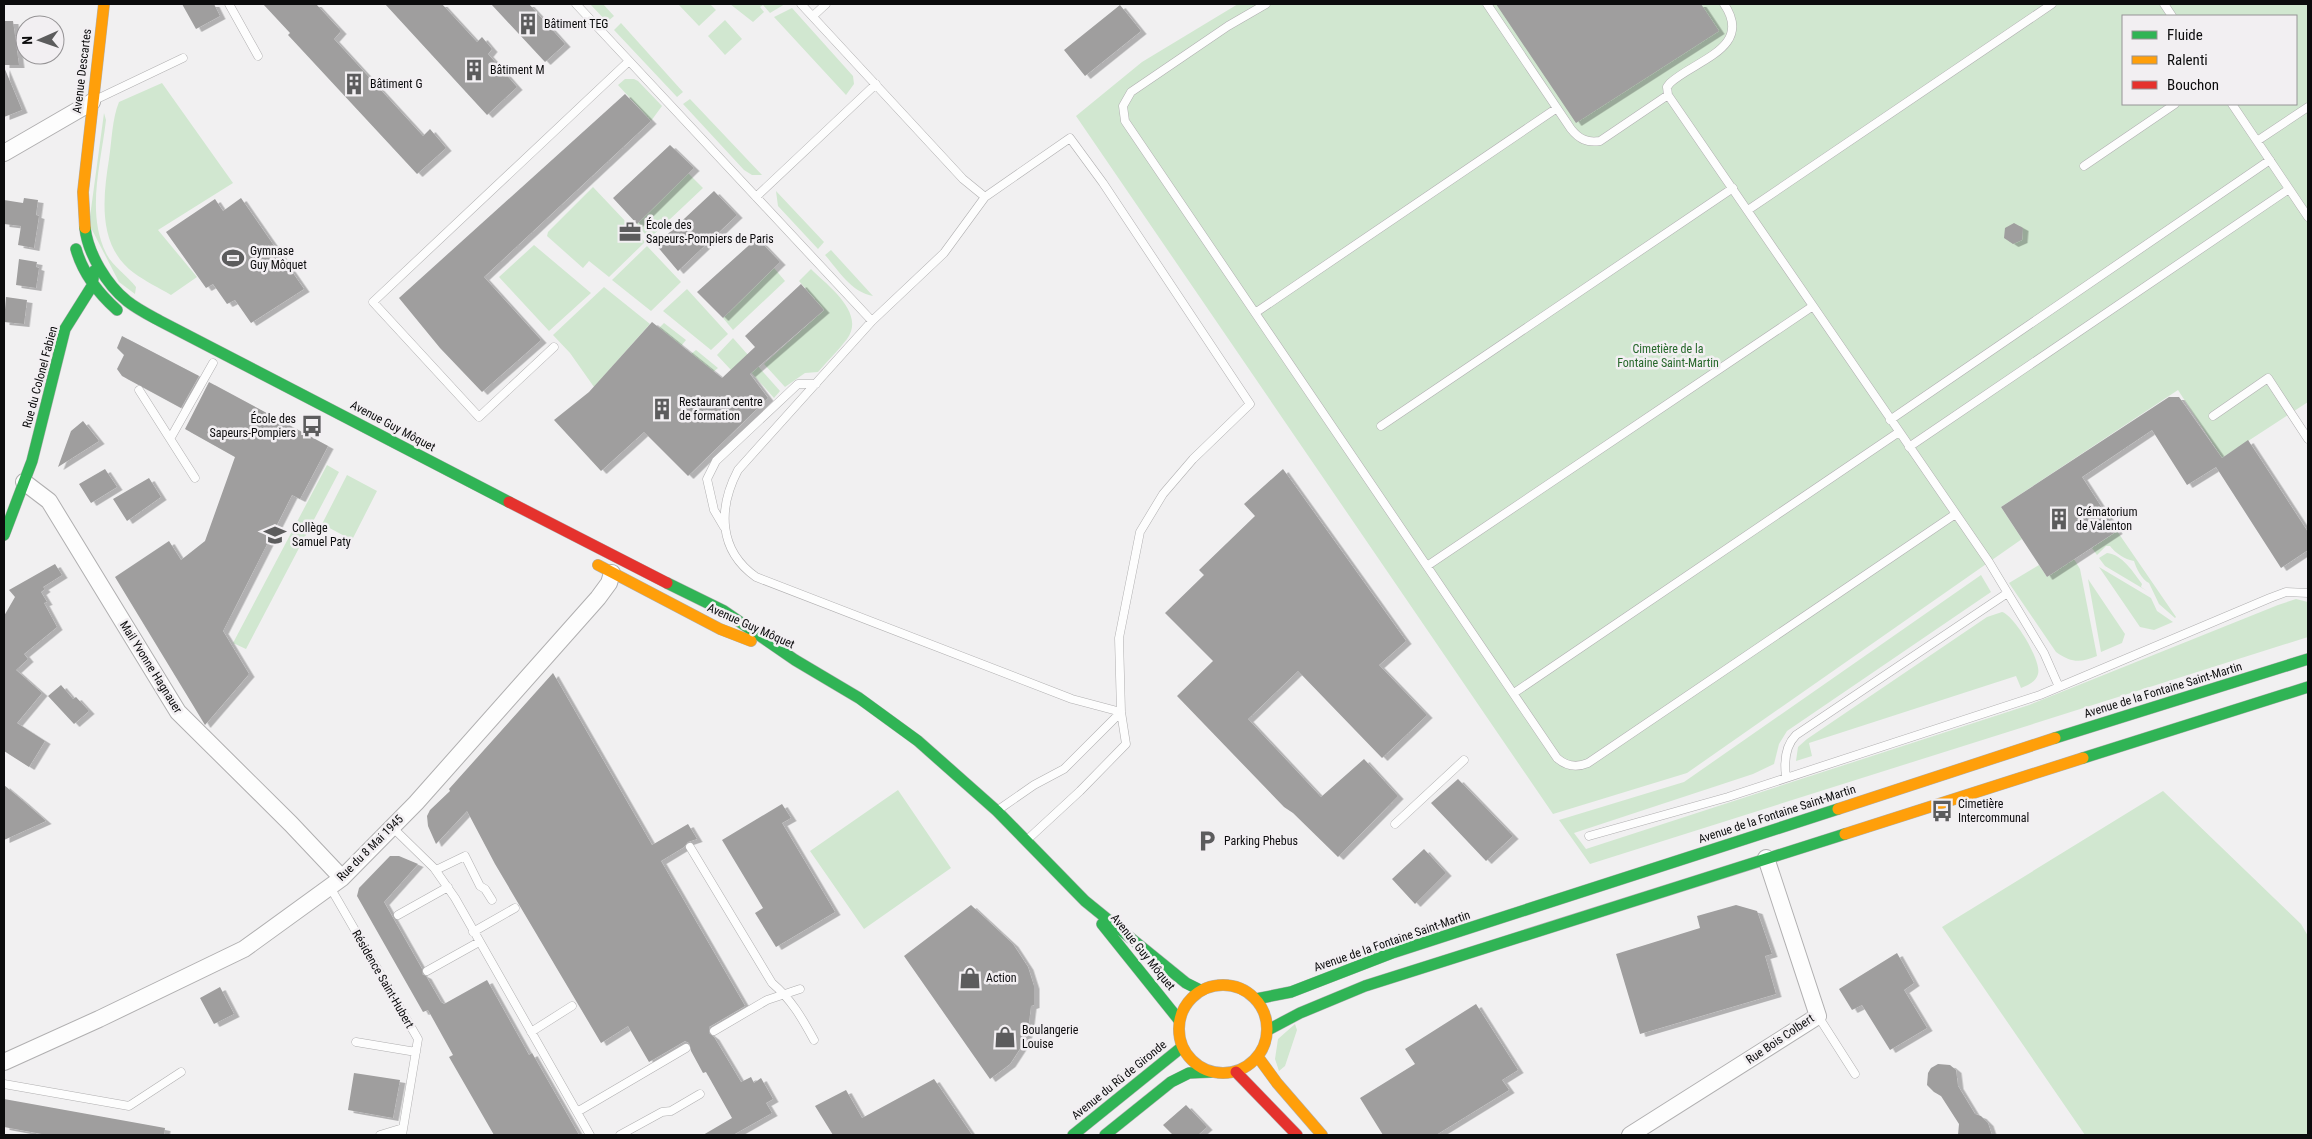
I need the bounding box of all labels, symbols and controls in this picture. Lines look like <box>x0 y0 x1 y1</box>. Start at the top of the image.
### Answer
building icon: Bâtiment TEG <box>515 11 541 37</box>
north arrow <box>15 15 65 65</box>
legend <box>2122 15 2297 105</box>
place label: Bâtiment TEG <box>544 17 608 31</box>
text: Fluide <box>2167 26 2203 44</box>
street label: Avenue Descartes <box>70 28 94 114</box>
text: N <box>19 36 35 45</box>
text: Ralenti <box>2167 51 2208 69</box>
building icon: Bâtiment M <box>461 57 487 83</box>
place label: Bâtiment M <box>490 63 544 77</box>
building icon: Bâtiment G <box>341 71 367 97</box>
text: Bouchon <box>2167 76 2219 94</box>
place label: Bâtiment G <box>370 77 422 91</box>
place label: École des Sapeurs-Pompiers de Paris <box>646 217 774 246</box>
office icon: École des Sapeurs-Pompiers de Paris <box>617 219 643 245</box>
place label: Gymnase Guy Môquet <box>250 244 307 272</box>
sports icon: Gymnase Guy Môquet <box>220 245 246 271</box>
street label: Rue du Colonel Fabien <box>20 324 60 430</box>
park label: Cimetière de la Fontaine Saint-Martin <box>1617 342 1719 370</box>
place label: Restaurant centre de formation <box>679 395 763 423</box>
building icon: Restaurant centre de formation <box>649 396 675 422</box>
street label: Avenue Guy Môquet <box>348 398 438 454</box>
place label: École des Sapeurs-Pompiers <box>210 411 296 440</box>
bus stop icon: École des Sapeurs-Pompiers <box>299 413 325 439</box>
place label: Crématorium de Valenton <box>2076 505 2137 533</box>
building icon: Crématorium de Valenton <box>2046 506 2072 532</box>
place label: Collège Samuel Paty <box>292 521 351 549</box>
school or university icon: Collège Samuel Paty <box>262 522 288 548</box>
street label: Avenue Guy Môquet <box>705 600 797 652</box>
street label: Mail Yvonne Hagnauer <box>117 618 185 716</box>
street label: Avenue de la Fontaine Saint-Martin <box>2082 659 2244 721</box>
street label: Avenue de la Fontaine Saint-Martin <box>1697 782 1858 846</box>
place label: Cimetière Intercommunal <box>1958 797 2029 825</box>
bus stop icon: Cimetière Intercommunal <box>1929 798 1955 824</box>
street label: Rue du 8 Mai 1945 <box>334 812 406 884</box>
parking icon: Parking Phebus <box>1194 828 1220 854</box>
place label: Parking Phebus <box>1224 834 1298 848</box>
street label: Avenue de la Fontaine Saint-Martin <box>1312 908 1472 974</box>
street label: Avenue Guy Môquet <box>1108 911 1178 993</box>
street label: Résidence Saint-Hubert <box>349 927 417 1031</box>
shop icon: Action <box>957 965 983 991</box>
place label: Action <box>986 971 1017 985</box>
street label: Rue Bois Colbert <box>1743 1011 1817 1067</box>
place label: Boulangerie Louise <box>1022 1023 1079 1051</box>
shop icon: Boulangerie Louise <box>992 1024 1018 1050</box>
street label: Avenue du Rû de Gironde <box>1069 1037 1169 1123</box>

